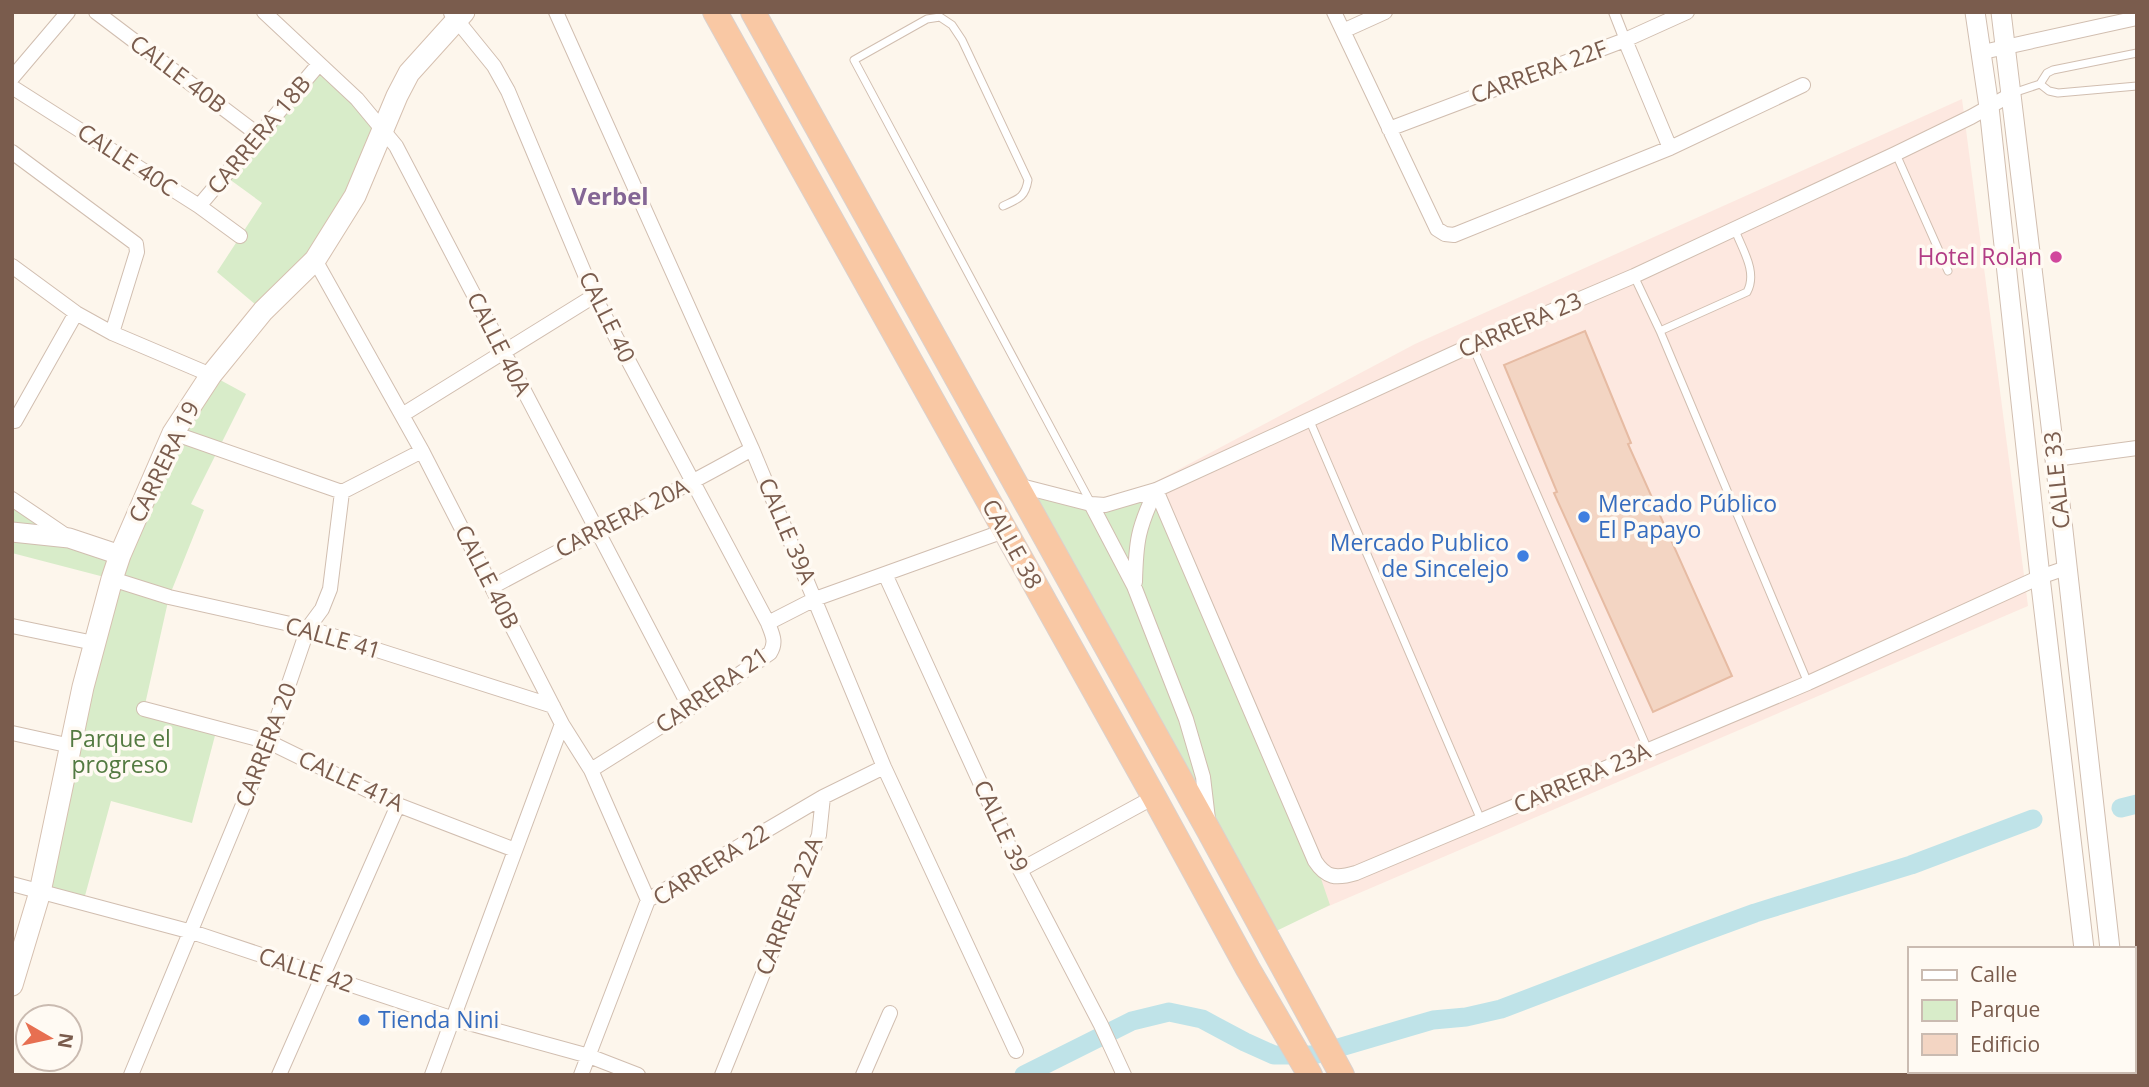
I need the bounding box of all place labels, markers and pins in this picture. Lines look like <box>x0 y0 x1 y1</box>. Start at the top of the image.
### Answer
place label: Hotel Rolan <box>1918 240 2042 272</box>
marker: Hotel Rolan <box>2048 249 2064 265</box>
place label: Mercado Público El Papayo <box>1598 487 1777 545</box>
marker: Mercado Público El Papayo <box>1576 509 1592 525</box>
place label: Mercado Publico de Sincelejo <box>1330 526 1509 584</box>
marker: Mercado Publico de Sincelejo <box>1515 548 1531 564</box>
place label: Tienda Nini <box>378 1003 499 1035</box>
marker: Tienda Nini <box>356 1012 372 1028</box>

